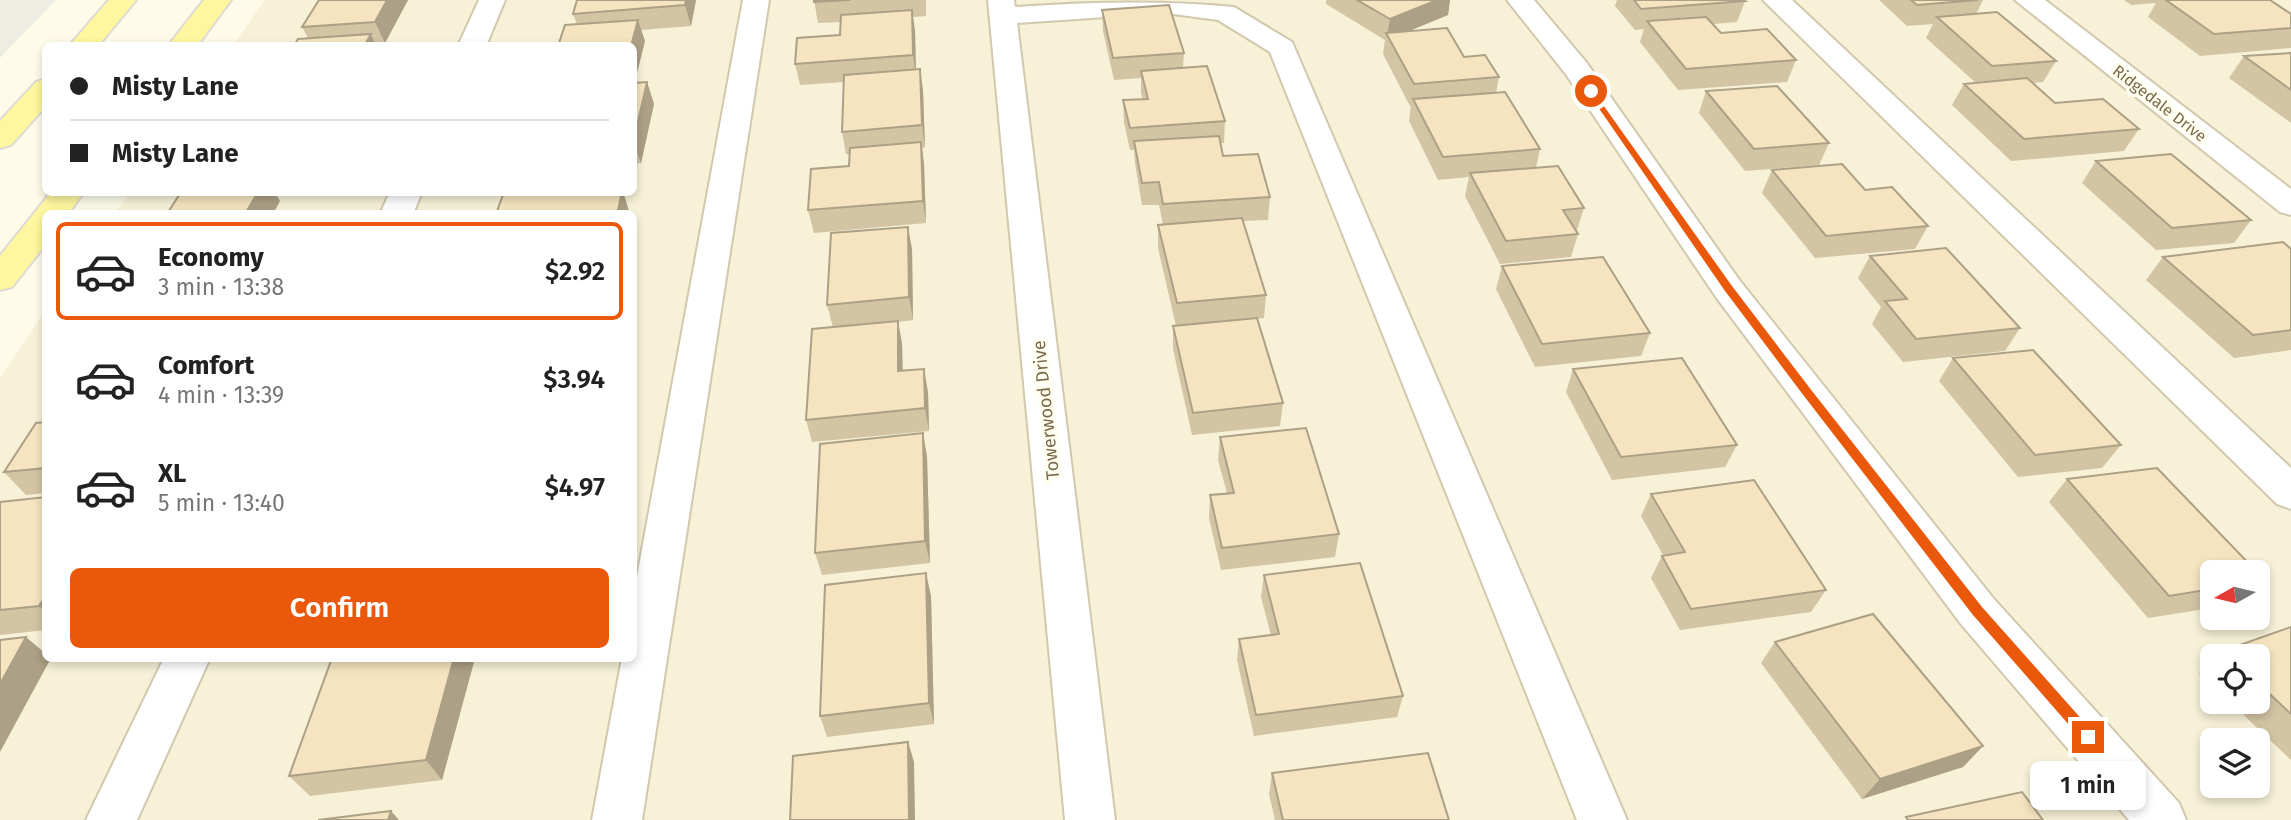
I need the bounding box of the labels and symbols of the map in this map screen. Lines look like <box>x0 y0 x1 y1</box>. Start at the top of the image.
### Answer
street label: Ridgedale Drive <box>2109 61 2210 146</box>
route start <box>1575 75 1607 107</box>
street label: Towerwood Drive <box>1028 339 1064 481</box>
north arrow <box>2200 560 2270 630</box>
route end <box>2072 721 2104 753</box>
callout: 1 min <box>2030 762 2146 810</box>

